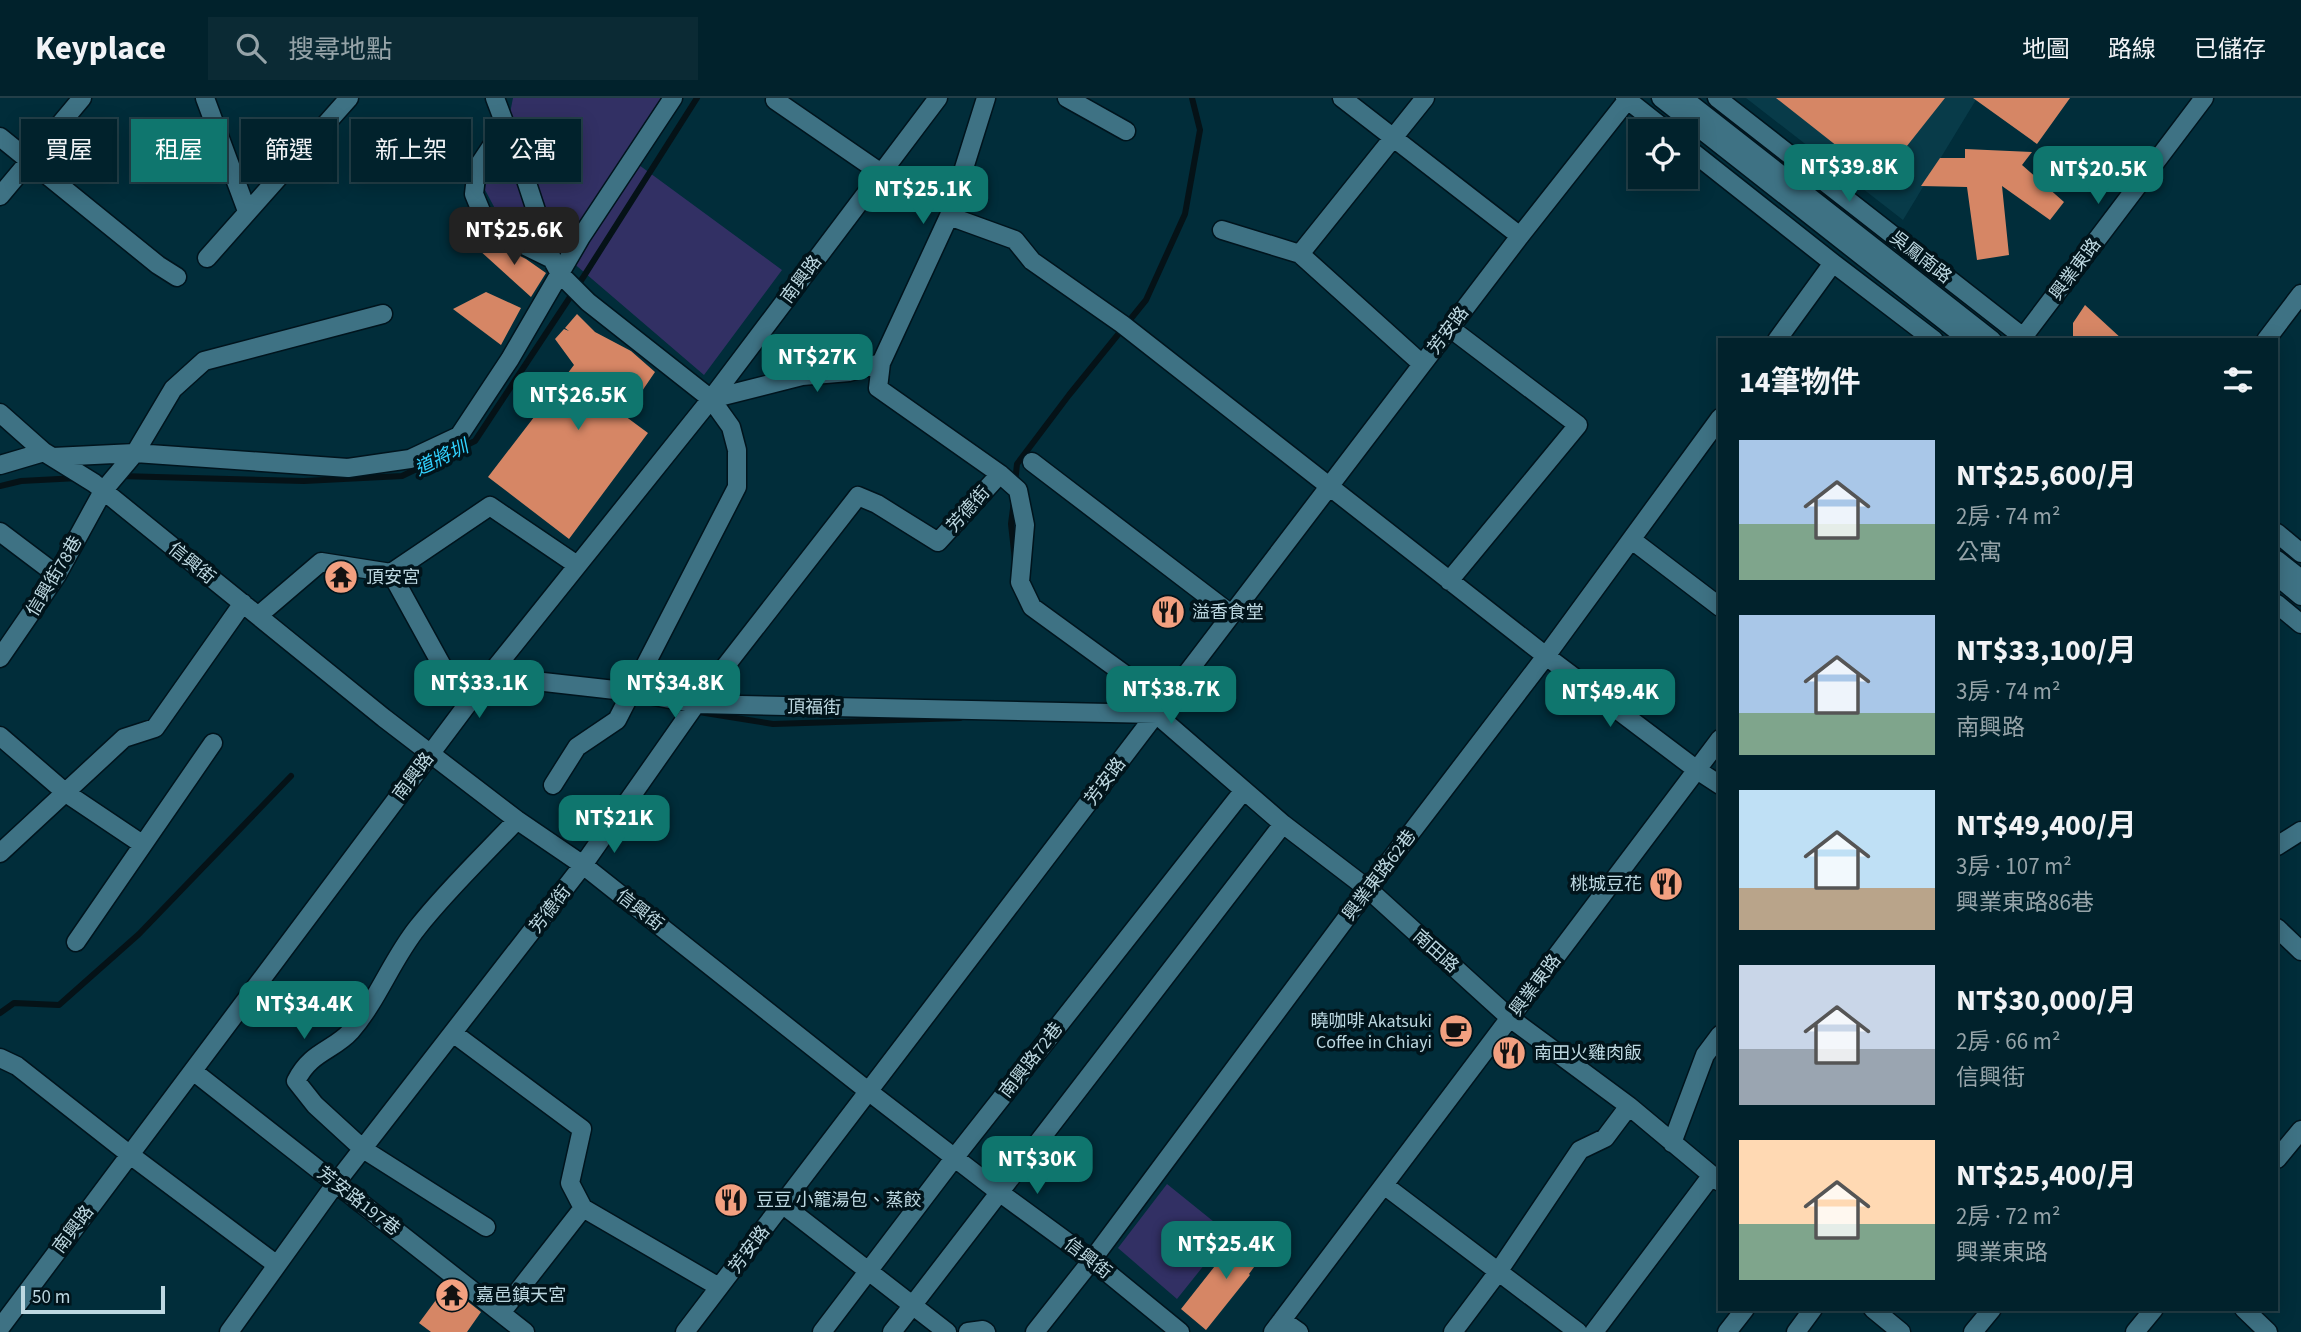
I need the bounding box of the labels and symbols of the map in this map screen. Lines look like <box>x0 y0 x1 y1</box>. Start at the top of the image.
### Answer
pin: NT$39.8K <box>1777 144 1921 204</box>
pin: NT$20.5K <box>2026 146 2170 206</box>
pin: NT$25.1K <box>851 166 995 226</box>
pin: NT$25.6K <box>442 208 586 267</box>
street label: 吳鳳南路 <box>1885 225 1957 289</box>
street label: 興業東路 <box>2044 233 2107 306</box>
street label: 南興路 <box>775 250 828 308</box>
street label: 芳安路 <box>1422 301 1475 359</box>
pin: NT$27K <box>760 334 874 394</box>
pin: NT$26.5K <box>506 372 650 432</box>
water label: 道將圳 <box>410 432 476 483</box>
street label: 芳德街 <box>941 481 996 538</box>
street label: 信興街78巷 <box>21 531 88 621</box>
street label: 信興街 <box>163 537 221 590</box>
temple icon: 頂安宮 <box>322 558 360 596</box>
place label: 頂安宮 <box>366 565 420 590</box>
restaurant icon: 溢香食堂 <box>1149 593 1187 631</box>
place label: 溢香食堂 <box>1192 600 1264 625</box>
pin: NT$33.1K <box>407 660 551 720</box>
pin: NT$34.8K <box>603 660 747 720</box>
pin: NT$38.7K <box>1099 666 1243 726</box>
pin: NT$49.4K <box>1538 670 1682 729</box>
street label: 頂福街 <box>787 695 841 720</box>
street label: 南興路 <box>387 747 440 805</box>
street label: 芳安路 <box>1079 752 1132 810</box>
pin: NT$21K <box>557 796 671 855</box>
street label: 興業東路62巷 <box>1337 825 1422 926</box>
restaurant icon: 桃城豆花 <box>1647 865 1685 903</box>
place label: 桃城豆花 <box>1570 872 1642 897</box>
street label: 芳德街 <box>524 880 577 938</box>
street label: 信興街 <box>611 884 669 937</box>
street label: 南田路 <box>1407 924 1464 979</box>
street label: 興業東路 <box>1504 949 1567 1022</box>
pin: NT$34.4K <box>232 982 376 1041</box>
place label: 曉咖啡 Akatsuki Coffee in Chiayi <box>1310 1009 1432 1055</box>
cafe icon: 曉咖啡 Akatsuki Coffee in Chiayi <box>1437 1012 1475 1050</box>
street label: 南興路72巷 <box>994 1017 1069 1103</box>
restaurant icon: 南田火雞肉飯 <box>1490 1034 1528 1072</box>
place label: 南田火雞肉飯 <box>1534 1041 1642 1066</box>
pin: NT$30K <box>980 1136 1094 1196</box>
street label: 芳安路197巷 <box>312 1161 405 1242</box>
restaurant icon: 豆豆 小籠湯包、蒸餃 <box>712 1181 750 1219</box>
place label: 豆豆 小籠湯包、蒸餃 <box>756 1188 922 1213</box>
street label: 南興路 <box>47 1200 100 1258</box>
street label: 芳安路 <box>723 1220 776 1278</box>
pin: NT$25.4K <box>1154 1222 1298 1281</box>
street label: 信興街 <box>1059 1232 1117 1285</box>
temple icon: 嘉邑鎮天宮 <box>433 1276 471 1314</box>
scale bar <box>21 1283 164 1315</box>
place label: 嘉邑鎮天宮 <box>476 1283 566 1308</box>

